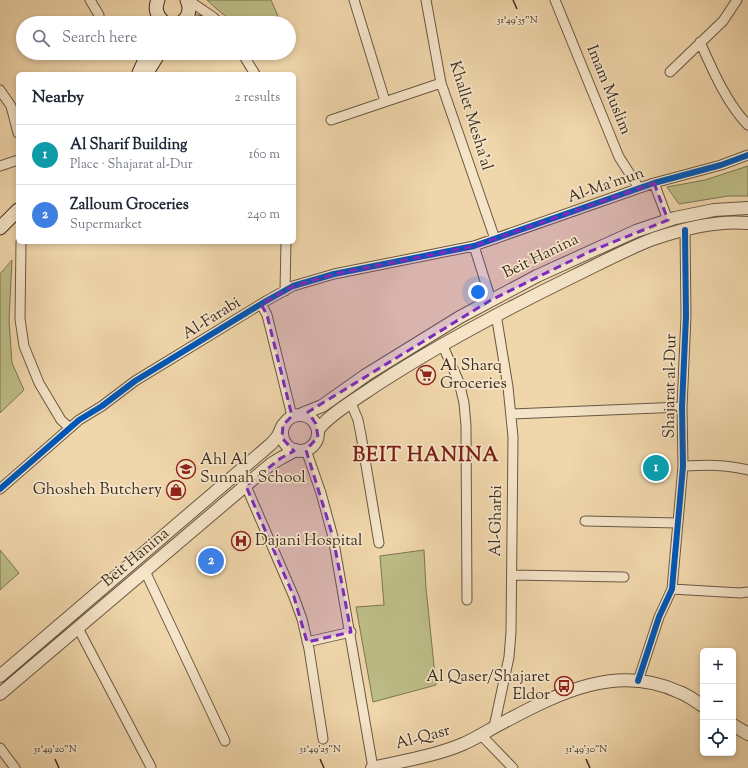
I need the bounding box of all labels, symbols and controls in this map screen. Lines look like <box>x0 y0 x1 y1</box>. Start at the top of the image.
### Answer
text: 31°49'35"N <box>496 13 538 28</box>
search box <box>16 16 296 60</box>
icon: search <box>30 27 52 49</box>
text: Search here <box>62 28 137 49</box>
street label: Imam Muslim <box>580 42 636 138</box>
street label: Khallet Mesha'al <box>442 58 498 174</box>
text: Nearby <box>32 86 84 110</box>
text: 2 results <box>235 89 280 107</box>
text: Al Sharif Building <box>70 135 187 156</box>
text: 1 <box>43 146 47 164</box>
text: 160 m <box>249 146 280 164</box>
text: Place · Shajarat al-Dur <box>70 156 193 174</box>
street label: Al-Ma'mun <box>565 162 648 210</box>
text: Zalloum Groceries <box>70 195 189 216</box>
text: 2 <box>42 206 48 224</box>
text: 240 m <box>247 206 280 224</box>
text: Supermarket <box>70 216 142 234</box>
street label: Beit Hanina <box>499 228 583 285</box>
your location <box>468 282 488 302</box>
street label: Al-Farabi <box>178 292 246 346</box>
street label: Shajarat al-Dur <box>659 333 683 439</box>
place label: Al Sharq Groceries <box>440 355 507 396</box>
supermarket icon: Al Sharq Groceries <box>415 364 437 386</box>
district label: BEIT HANINA <box>352 442 500 471</box>
place label: Ahl Al Sunnah School <box>200 449 306 490</box>
pin: 1 <box>643 453 669 483</box>
school or university icon: Ahl Al Sunnah School <box>175 458 197 480</box>
place label: Ghosheh Butchery <box>33 479 162 502</box>
shop icon: Ghosheh Butchery <box>165 479 187 501</box>
street label: Al-Gharbi <box>485 485 509 557</box>
street label: Beit Hanina <box>97 523 175 593</box>
hospital icon: Dajani Hospital <box>230 530 252 552</box>
place label: Dajani Hospital <box>255 530 363 553</box>
pin: 2 <box>198 546 224 576</box>
map controls <box>700 648 736 756</box>
button: + <box>700 648 736 684</box>
place label: Al Qaser/Shajaret Eldor <box>426 666 551 707</box>
bus stop icon: Al Qaser/Shajaret Eldor <box>553 675 575 697</box>
button: − <box>700 684 736 720</box>
street label: Al-Qasr <box>393 720 453 756</box>
button: locate <box>700 720 736 756</box>
text: 31°49'20"N <box>33 742 77 757</box>
text: 31°49'25"N <box>299 742 341 757</box>
text: 31°49'30"N <box>565 742 607 757</box>

